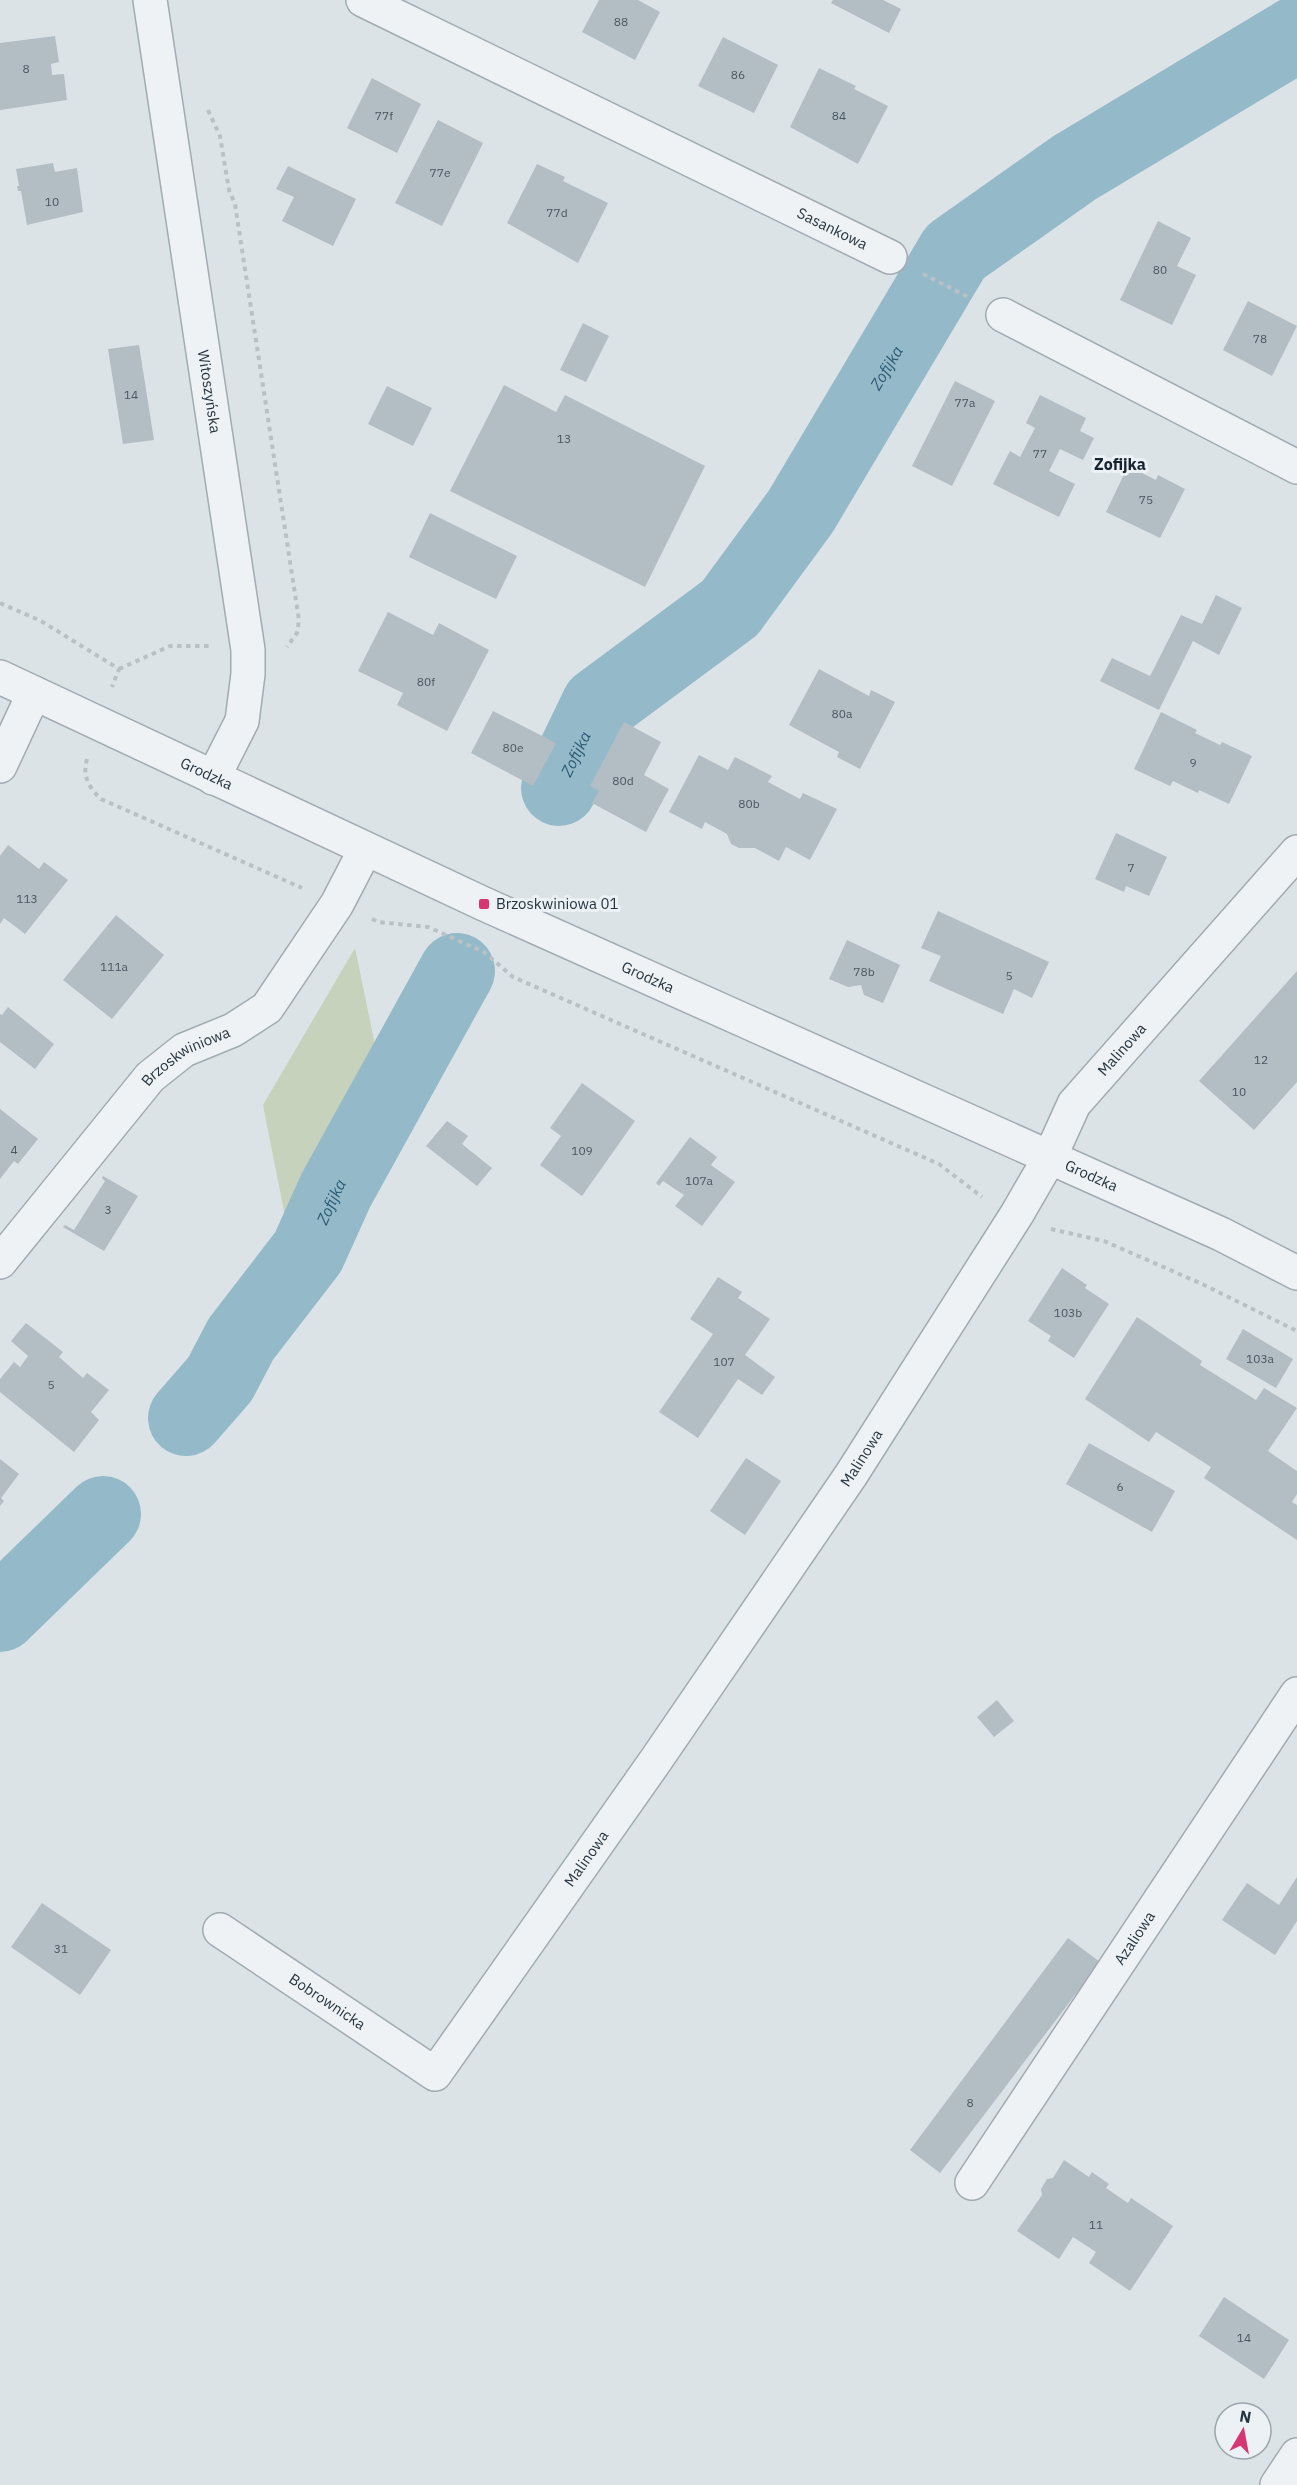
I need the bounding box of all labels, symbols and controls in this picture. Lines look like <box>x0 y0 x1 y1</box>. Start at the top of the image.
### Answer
house number: 88 <box>614 14 628 29</box>
house number: 8 <box>22 61 30 76</box>
house number: 86 <box>731 67 745 82</box>
house number: 77f <box>375 108 393 123</box>
house number: 84 <box>832 108 846 123</box>
house number: 77e <box>430 165 451 180</box>
house number: 10 <box>45 194 59 209</box>
street label: Sasankowa <box>794 203 871 254</box>
house number: 77d <box>546 205 568 220</box>
house number: 80 <box>1153 262 1167 277</box>
house number: 78 <box>1253 331 1267 346</box>
water label: Zofijka <box>865 342 907 394</box>
street label: Witoszyńska <box>194 349 225 434</box>
house number: 14 <box>124 387 138 402</box>
house number: 77a <box>955 395 976 410</box>
house number: 13 <box>557 431 571 446</box>
house number: 77 <box>1033 446 1047 461</box>
district label: Zofijka <box>1094 454 1146 474</box>
house number: 75 <box>1139 492 1153 507</box>
house number: 80f <box>417 674 435 689</box>
house number: 80a <box>832 706 853 721</box>
water label: Zofijka <box>556 728 595 780</box>
house number: 80e <box>503 740 524 755</box>
street label: Grodzka <box>177 753 236 794</box>
house number: 9 <box>1189 755 1197 770</box>
house number: 80d <box>612 773 634 788</box>
house number: 80b <box>738 796 760 811</box>
house number: 7 <box>1127 860 1135 875</box>
house number: 113 <box>16 891 38 906</box>
place label: Brzoskwiniowa 01 <box>496 894 619 913</box>
marker: Brzoskwiniowa 01 <box>477 897 491 911</box>
street label: Grodzka <box>619 957 677 997</box>
house number: 111a <box>100 959 129 974</box>
house number: 78b <box>853 964 875 979</box>
house number: 5 <box>1005 968 1013 983</box>
street label: Malinowa <box>1093 1019 1150 1080</box>
street label: Brzoskwiniowa <box>137 1022 233 1089</box>
house number: 12 <box>1254 1052 1268 1067</box>
house number: 10 <box>1232 1084 1246 1099</box>
house number: 4 <box>10 1142 18 1157</box>
house number: 109 <box>571 1143 593 1158</box>
street label: Grodzka <box>1062 1155 1121 1196</box>
house number: 107a <box>685 1173 714 1188</box>
water label: Zofijka <box>311 1175 350 1228</box>
house number: 3 <box>104 1202 112 1217</box>
house number: 103b <box>1054 1305 1082 1320</box>
house number: 103a <box>1246 1351 1275 1366</box>
house number: 107 <box>713 1354 735 1369</box>
house number: 5 <box>47 1377 55 1392</box>
street label: Malinowa <box>836 1426 887 1490</box>
house number: 6 <box>1116 1479 1124 1494</box>
street label: Malinowa <box>560 1827 612 1890</box>
street label: Azaliowa <box>1110 1907 1159 1968</box>
house number: 31 <box>54 1941 68 1956</box>
street label: Bobrownicka <box>286 1969 369 2034</box>
house number: 8 <box>966 2095 974 2110</box>
house number: 11 <box>1089 2217 1103 2232</box>
house number: 14 <box>1237 2330 1251 2345</box>
north arrow <box>1213 2401 1273 2461</box>
text: N <box>1238 2405 1253 2427</box>

